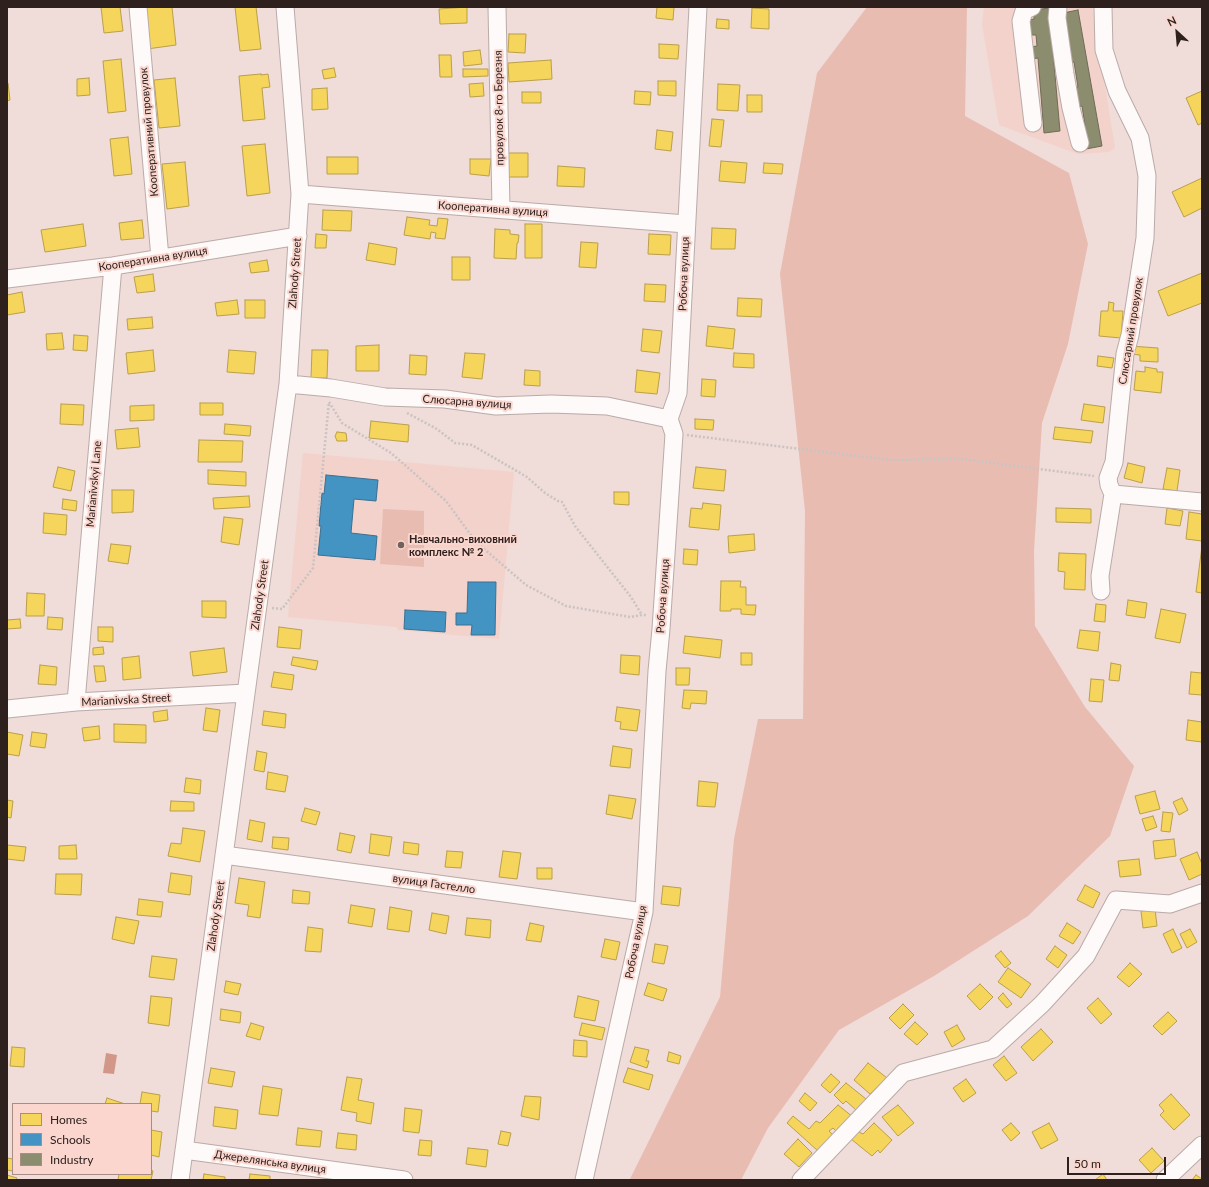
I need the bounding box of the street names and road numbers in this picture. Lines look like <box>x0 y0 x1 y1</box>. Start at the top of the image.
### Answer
street label: провулок 8-го Березня <box>491 50 507 166</box>
street label: Кооперативний провулок <box>137 67 161 197</box>
street label: Кооперативна вулиця <box>438 199 548 219</box>
street label: Zlahody Street <box>286 237 304 309</box>
street label: Робоча вулиця <box>676 237 692 311</box>
street label: Кооперативна вулиця <box>98 244 208 274</box>
street label: Слюсарний провулок <box>1116 276 1146 386</box>
street label: Слюсарна вулиця <box>422 392 512 412</box>
street label: Marianivskyi Lane <box>84 440 104 528</box>
street label: Робоча вулиця <box>654 558 672 634</box>
street label: Zlahody Street <box>249 559 271 631</box>
street label: Marianivska Street <box>81 691 171 709</box>
street label: вулиця Гастелло <box>392 872 476 896</box>
street label: Zlahody Street <box>205 880 227 952</box>
street label: Робоча вулиця <box>622 904 650 980</box>
street label: Джерелянська вулиця <box>213 1148 327 1176</box>

